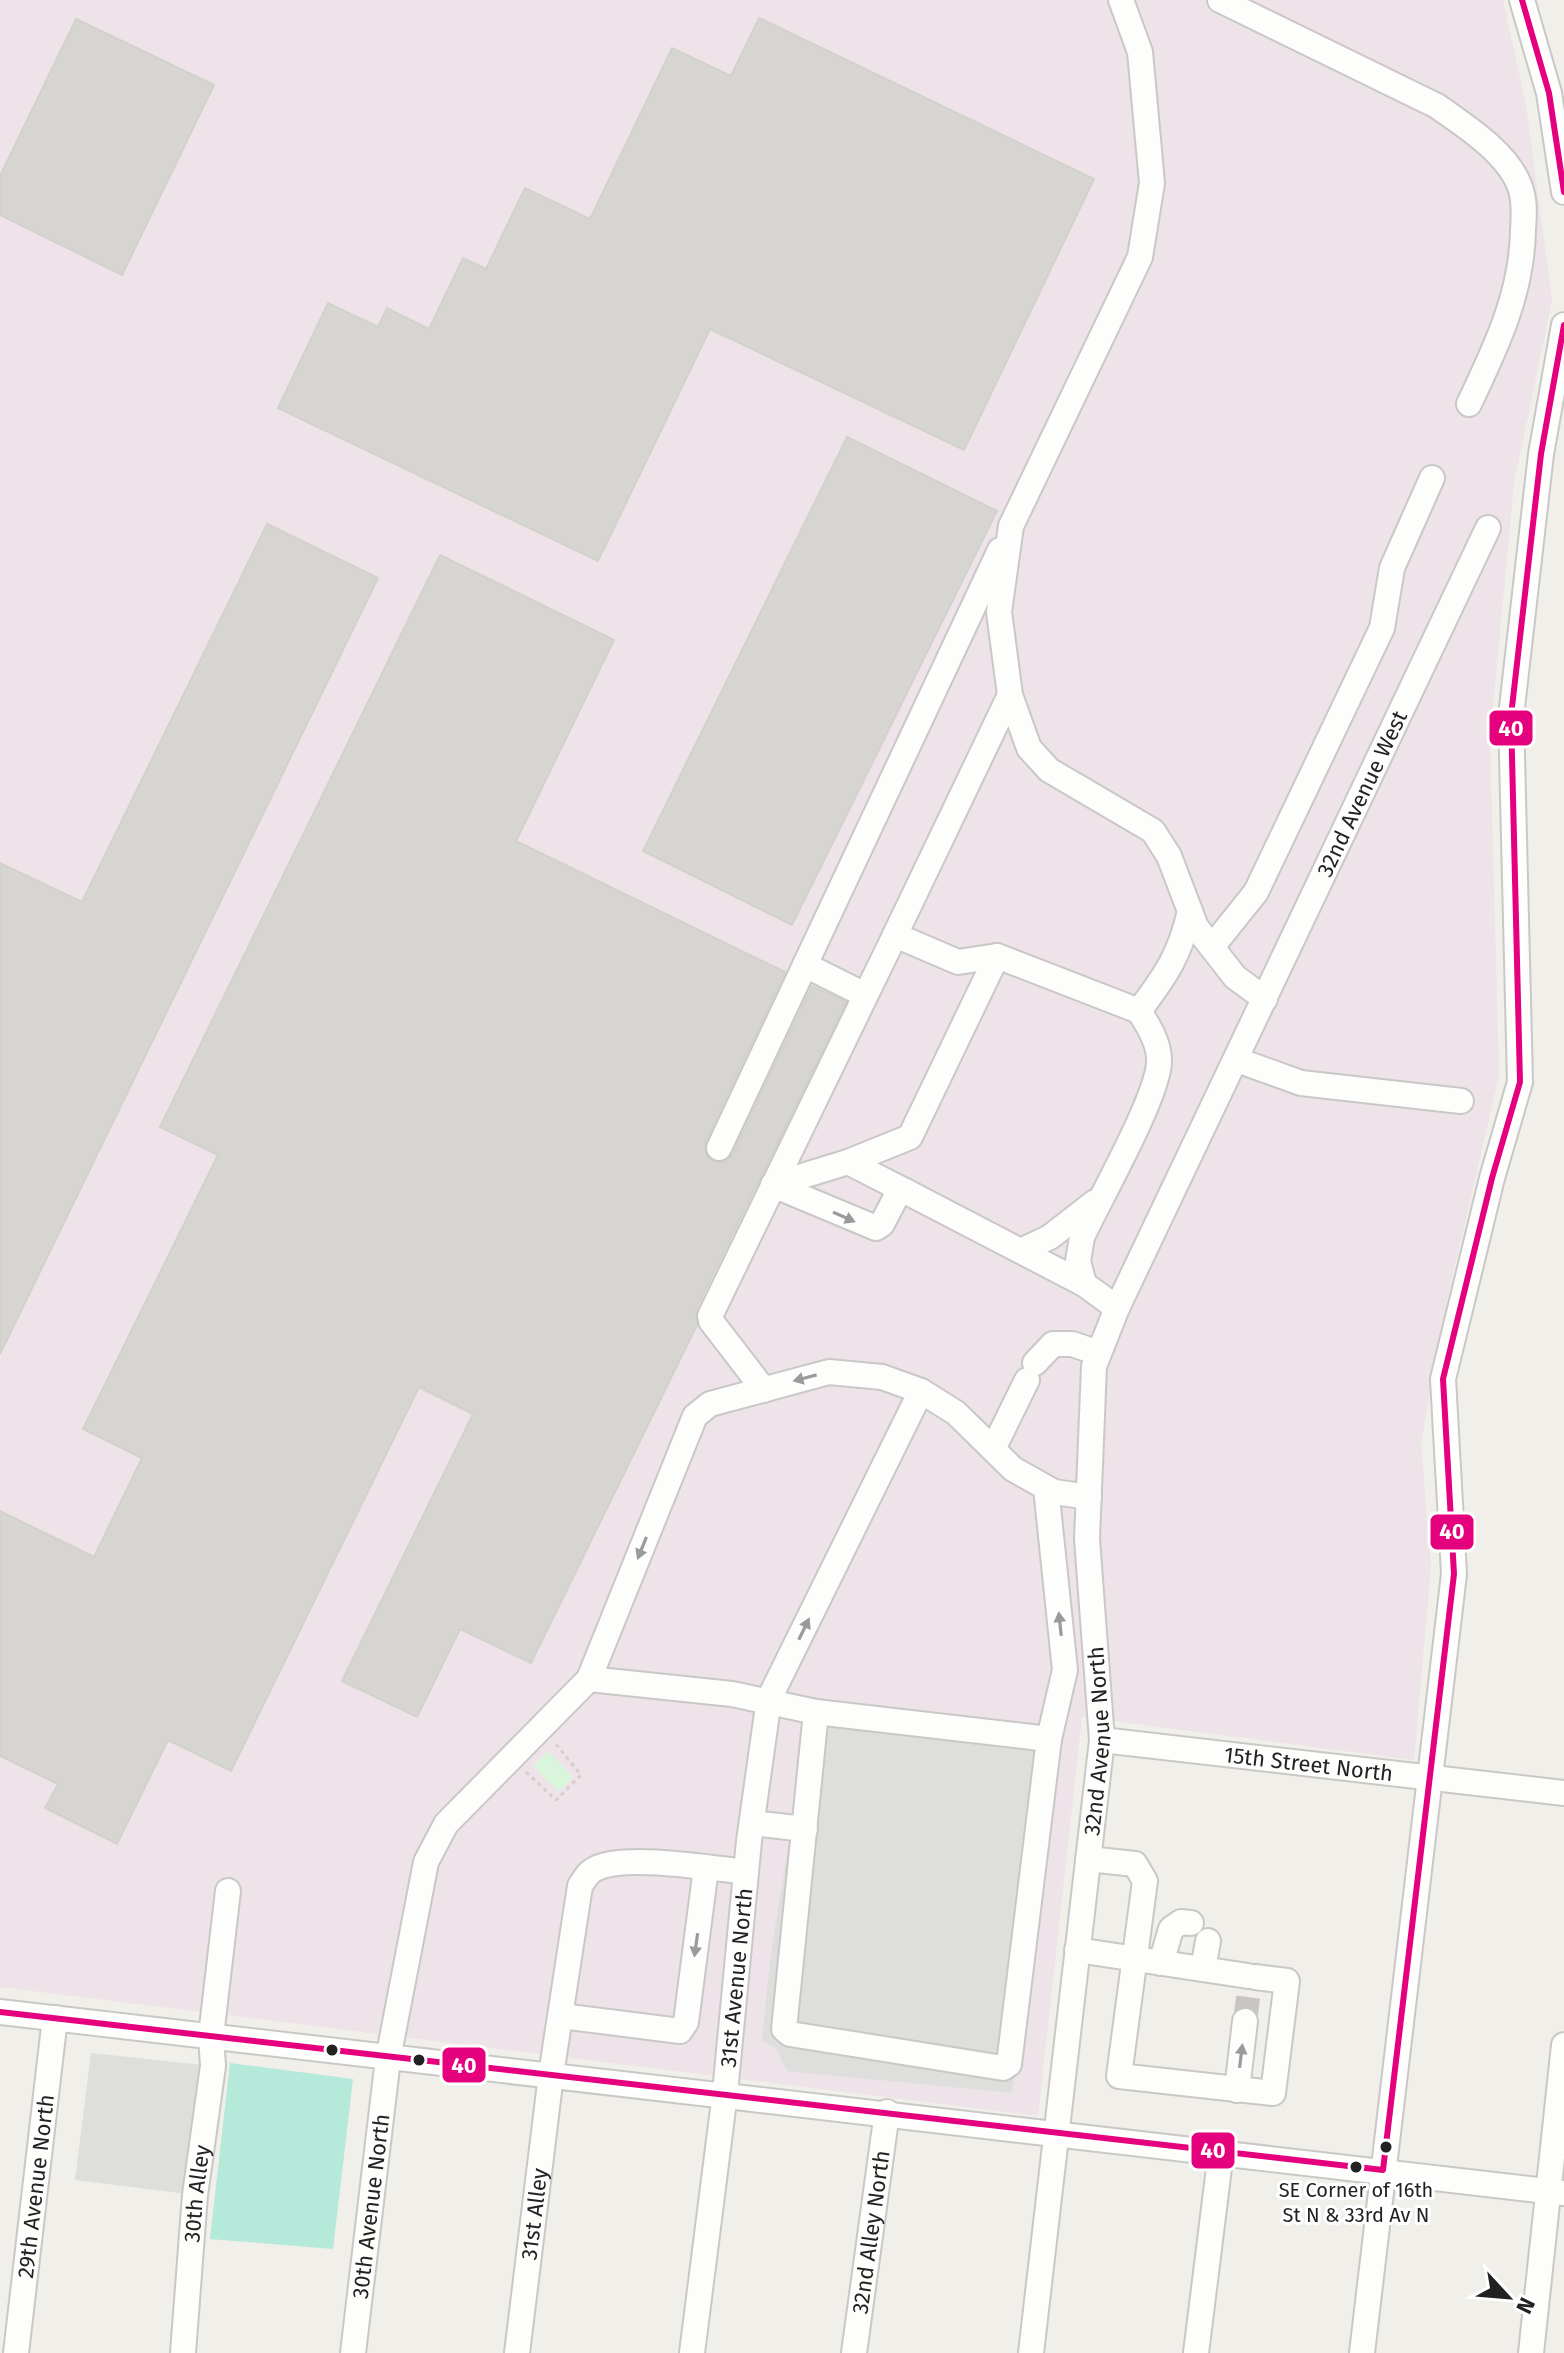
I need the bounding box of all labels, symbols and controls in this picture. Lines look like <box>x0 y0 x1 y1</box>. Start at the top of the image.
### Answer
street label: 32nd Avenue West <box>1311 706 1413 881</box>
line badge: 40 <box>1488 709 1534 747</box>
text: 40 <box>1498 715 1524 742</box>
one-way arrow <box>832 1210 856 1224</box>
one-way arrow <box>792 1373 817 1385</box>
line badge: 40 <box>1429 1513 1475 1551</box>
text: 40 <box>1439 1518 1465 1545</box>
one-way arrow <box>635 1536 648 1560</box>
one-way arrow <box>1053 1611 1066 1636</box>
one-way arrow <box>797 1618 811 1641</box>
street label: 32nd Avenue North <box>1078 1645 1116 1837</box>
street label: 15th Street North <box>1223 1741 1395 1787</box>
street label: 31st Avenue North <box>714 1887 758 2069</box>
one-way arrow <box>689 1933 702 1958</box>
unlabelled marker <box>324 2042 340 2058</box>
one-way arrow <box>1235 2043 1248 2068</box>
line badge: 40 <box>441 2046 487 2084</box>
unlabelled marker <box>411 2052 427 2068</box>
text: 40 <box>451 2052 477 2079</box>
street label: 29th Avenue North <box>11 2093 60 2280</box>
street label: 30th Avenue North <box>346 2112 395 2300</box>
line badge: 40 <box>1190 2131 1236 2170</box>
text: 40 <box>1200 2137 1226 2164</box>
unlabelled marker <box>1378 2139 1394 2155</box>
street label: 30th Alley <box>178 2143 215 2243</box>
street label: 32nd Alley North <box>846 2149 895 2316</box>
marker: SE Corner of 16th St N & 33rd Av N <box>1348 2159 1364 2175</box>
street label: 31st Alley <box>515 2166 553 2261</box>
place label: SE Corner of 16th St N & 33rd Av N <box>1279 2178 1433 2227</box>
north arrow <box>1468 2257 1548 2337</box>
text: N <box>1510 2293 1541 2318</box>

